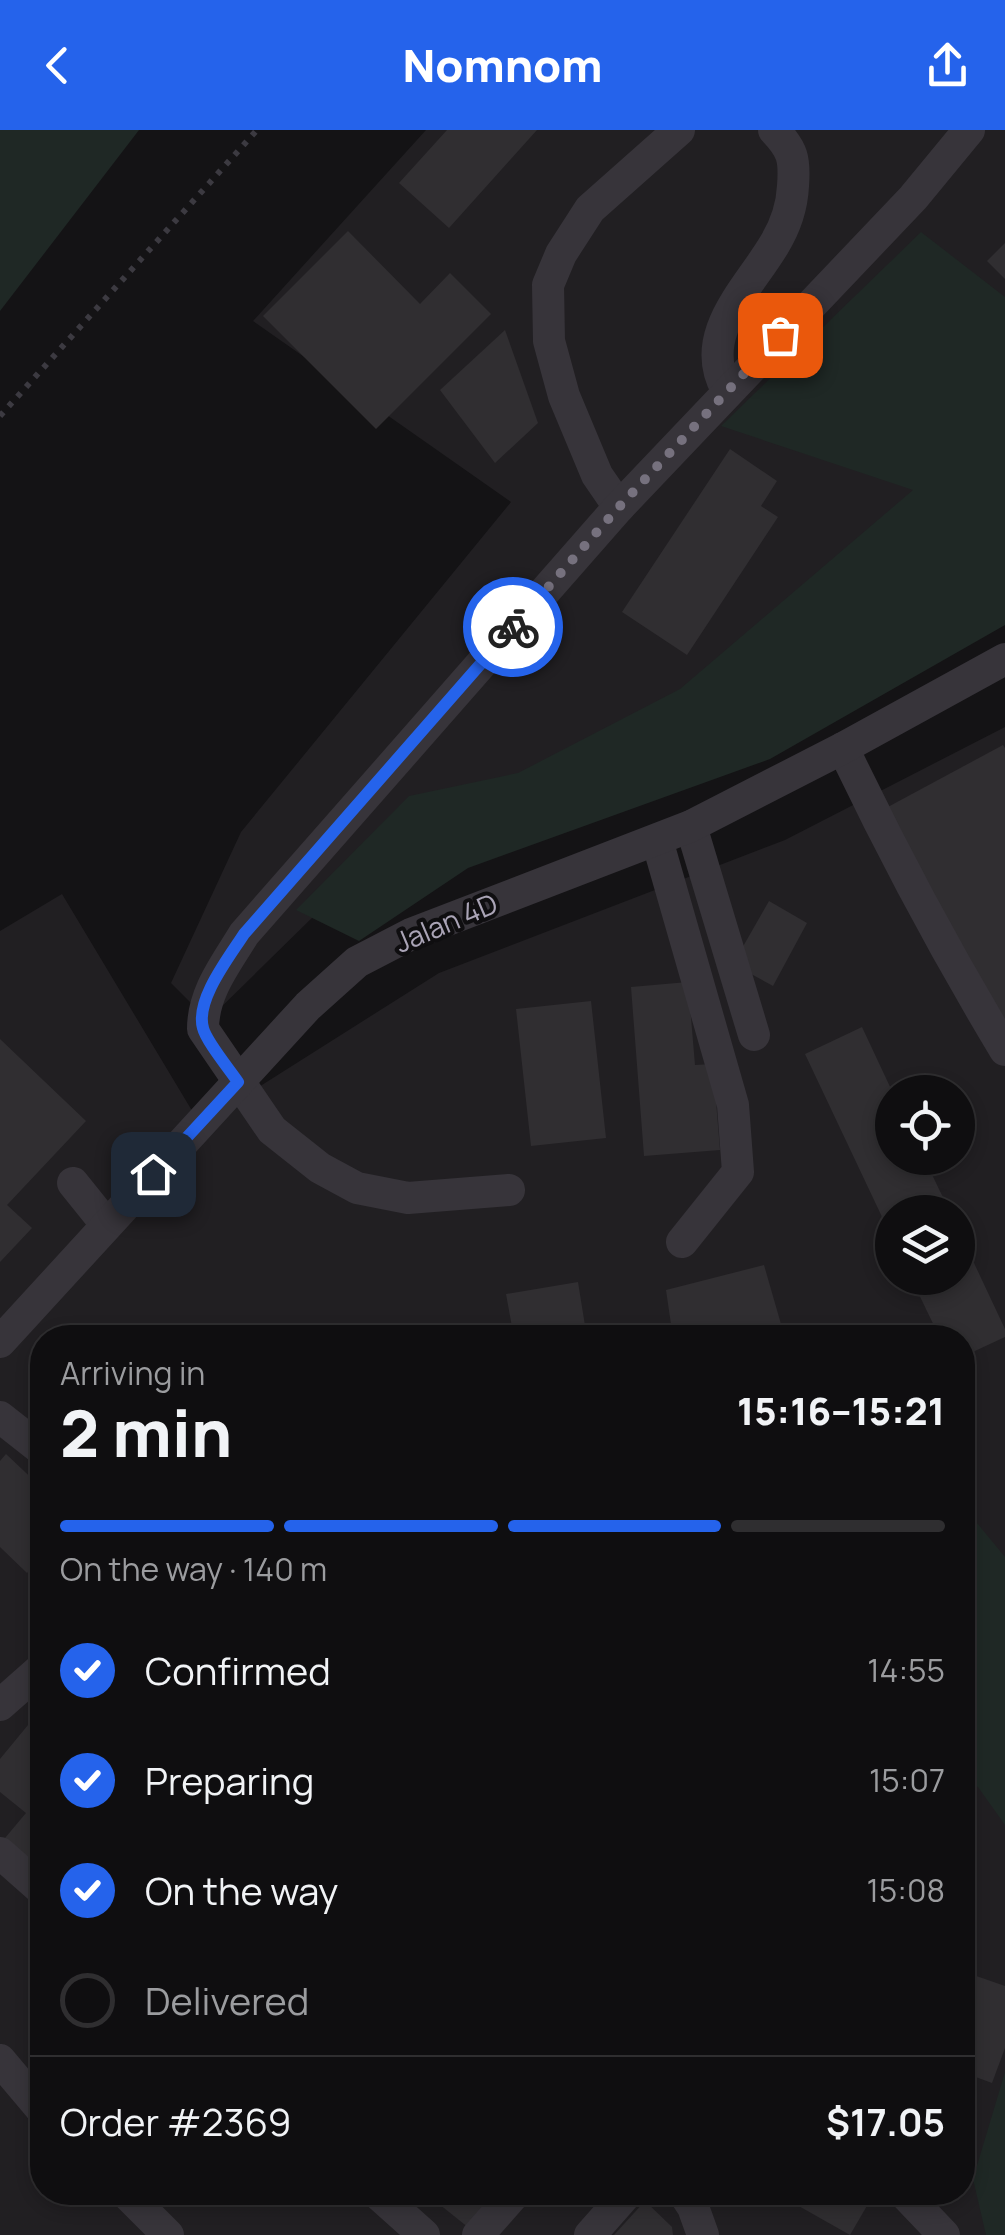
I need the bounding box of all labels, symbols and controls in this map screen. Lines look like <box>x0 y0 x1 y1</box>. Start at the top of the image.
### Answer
text: Nomnom <box>403 34 602 96</box>
icon: back <box>30 38 85 93</box>
icon: share <box>920 38 975 93</box>
pin <box>738 293 823 378</box>
icon: bag <box>753 308 808 363</box>
courier <box>463 577 563 677</box>
icon: bike <box>486 600 541 655</box>
street label: Jalan 4D <box>388 883 503 961</box>
map controls <box>875 1075 975 1295</box>
button: locate <box>875 1075 975 1175</box>
pin <box>111 1132 196 1217</box>
icon: home <box>126 1147 181 1202</box>
button: layers <box>875 1195 975 1295</box>
text: Arriving in <box>60 1351 205 1395</box>
text: 15:16–15:21 <box>737 1384 945 1436</box>
text: 2 min <box>60 1388 232 1477</box>
text: On the way · 140 m <box>60 1547 327 1591</box>
icon: check <box>60 1643 115 1698</box>
text: Confirmed <box>145 1644 331 1696</box>
text: 14:55 <box>867 1648 945 1692</box>
icon: check <box>60 1753 115 1808</box>
text: Preparing <box>145 1754 314 1806</box>
text: 15:07 <box>869 1758 945 1802</box>
icon: check <box>60 1863 115 1918</box>
text: On the way <box>145 1864 338 1916</box>
text: 15:08 <box>866 1868 945 1912</box>
text: Delivered <box>145 1974 309 2026</box>
text: Order #2369 <box>60 2095 291 2147</box>
text: $17.05 <box>826 2095 945 2147</box>

